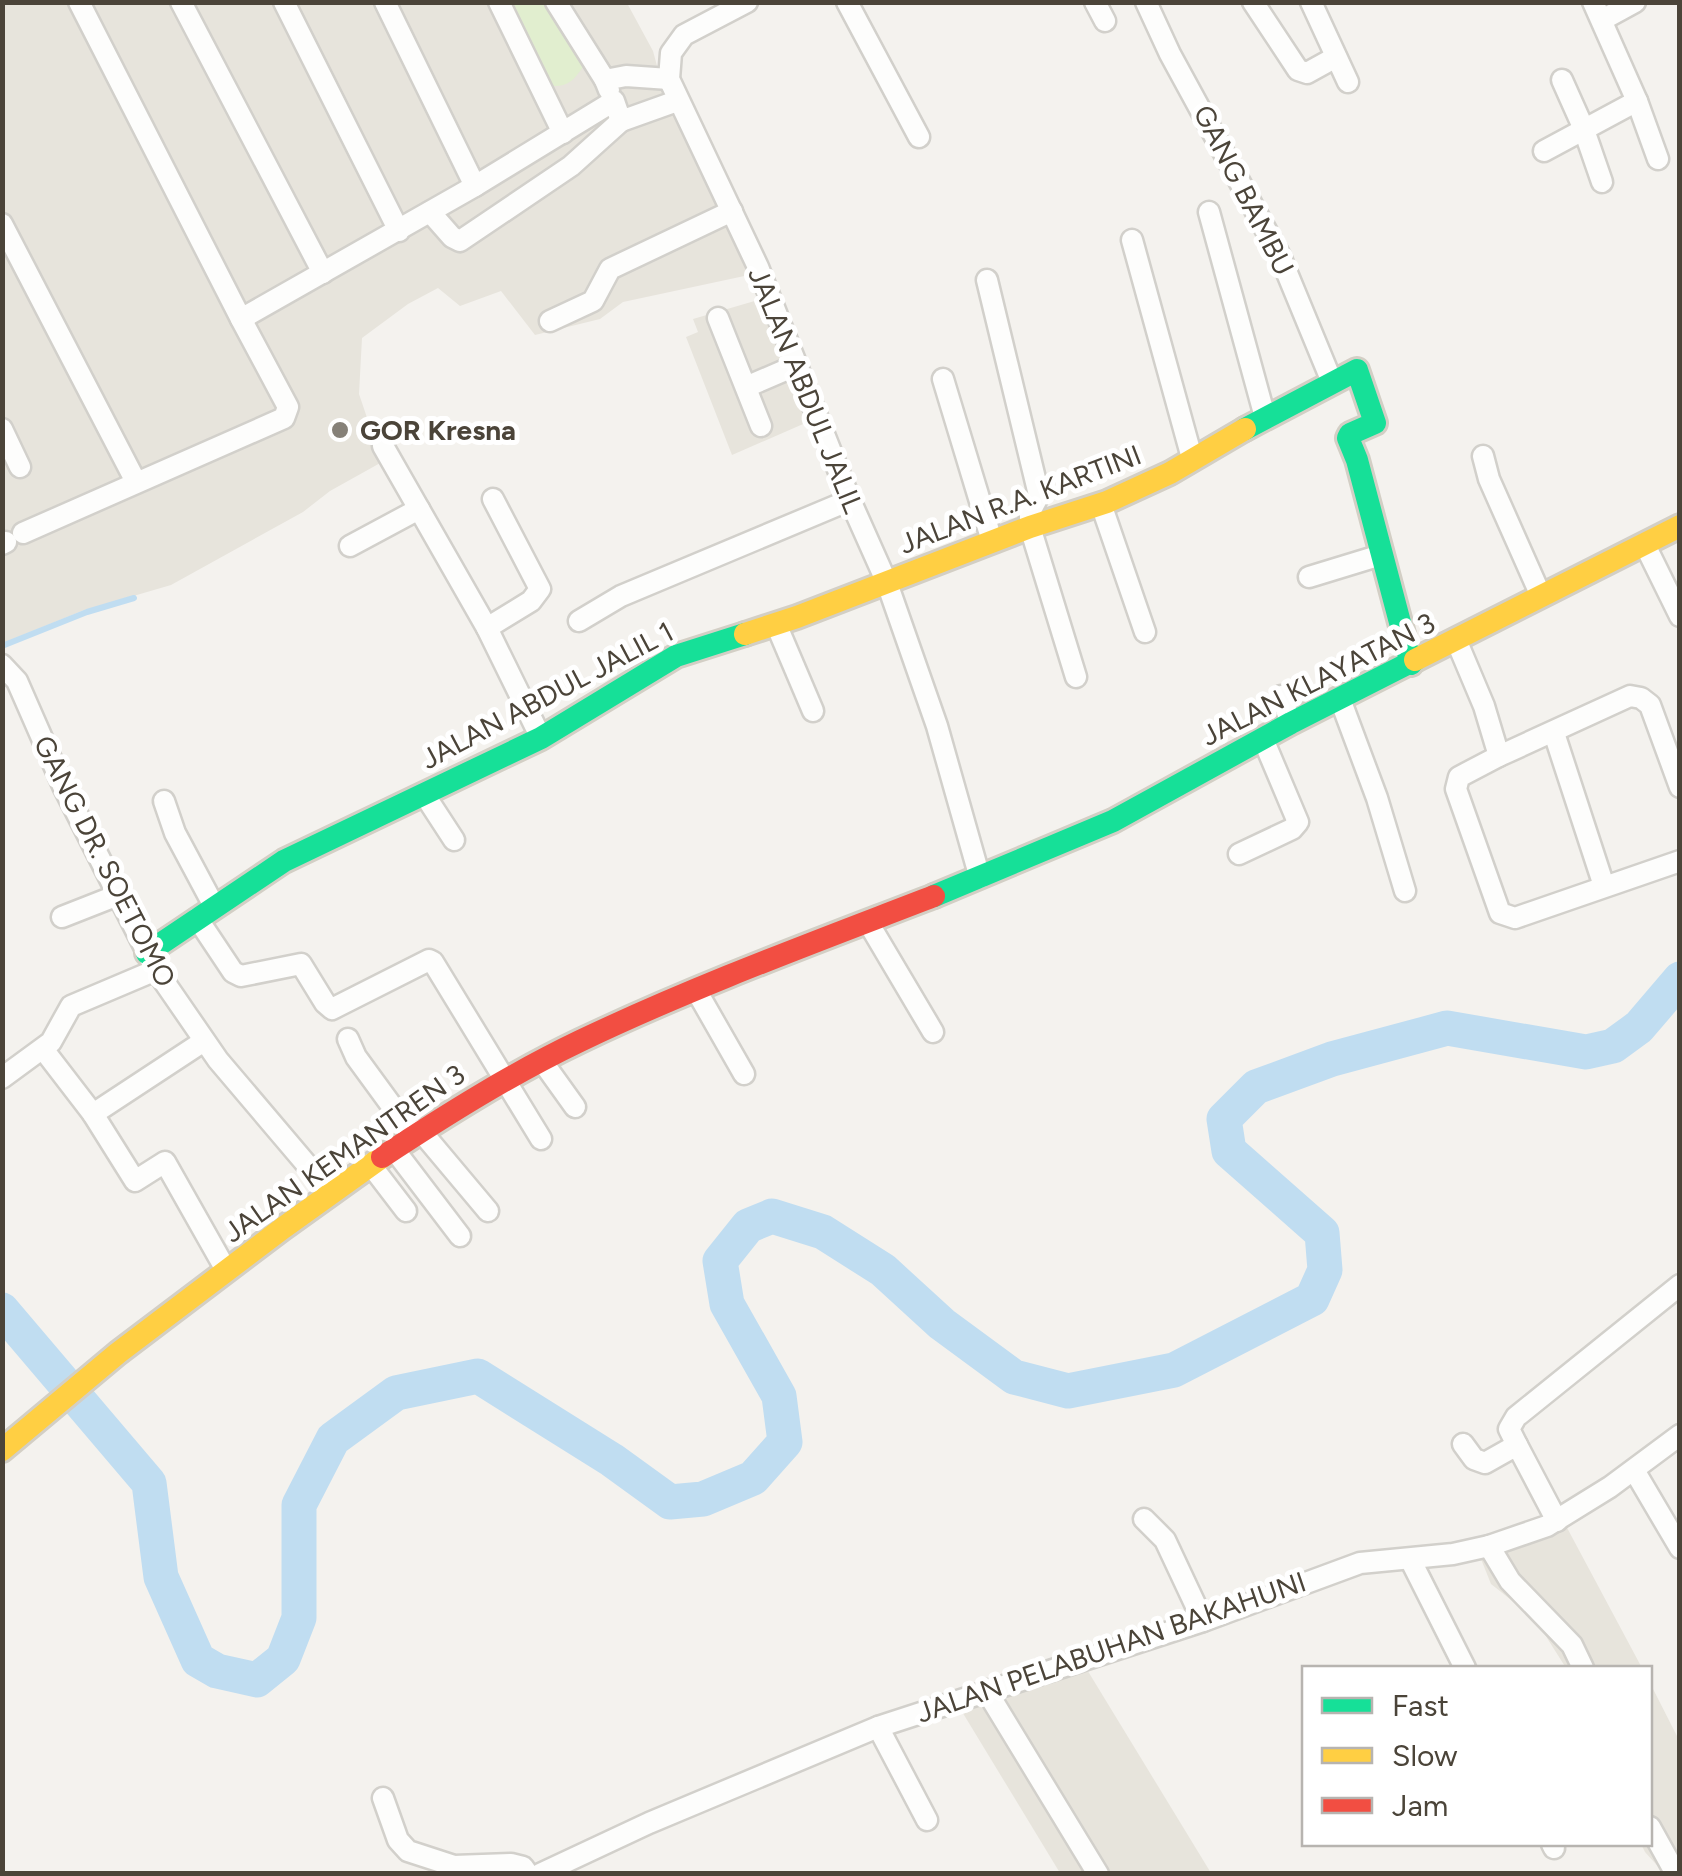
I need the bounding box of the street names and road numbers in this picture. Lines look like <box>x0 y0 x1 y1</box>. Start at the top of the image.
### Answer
street label: GANG BAMBU <box>1187 99 1301 281</box>
street label: JALAN ABDUL JALIL <box>741 262 871 518</box>
street label: JALAN R.A. KARTINI <box>894 437 1146 561</box>
street label: JALAN KLAYATAN 3 <box>1196 605 1440 753</box>
street label: JALAN ABDUL JALIL 1 <box>415 614 679 776</box>
street label: GANG DR. SOETOMO <box>27 730 183 992</box>
street label: JALAN KEMANTREN 3 <box>217 1057 471 1249</box>
street label: JALAN PELABUHAN BAKAHUNI <box>912 1564 1310 1730</box>

